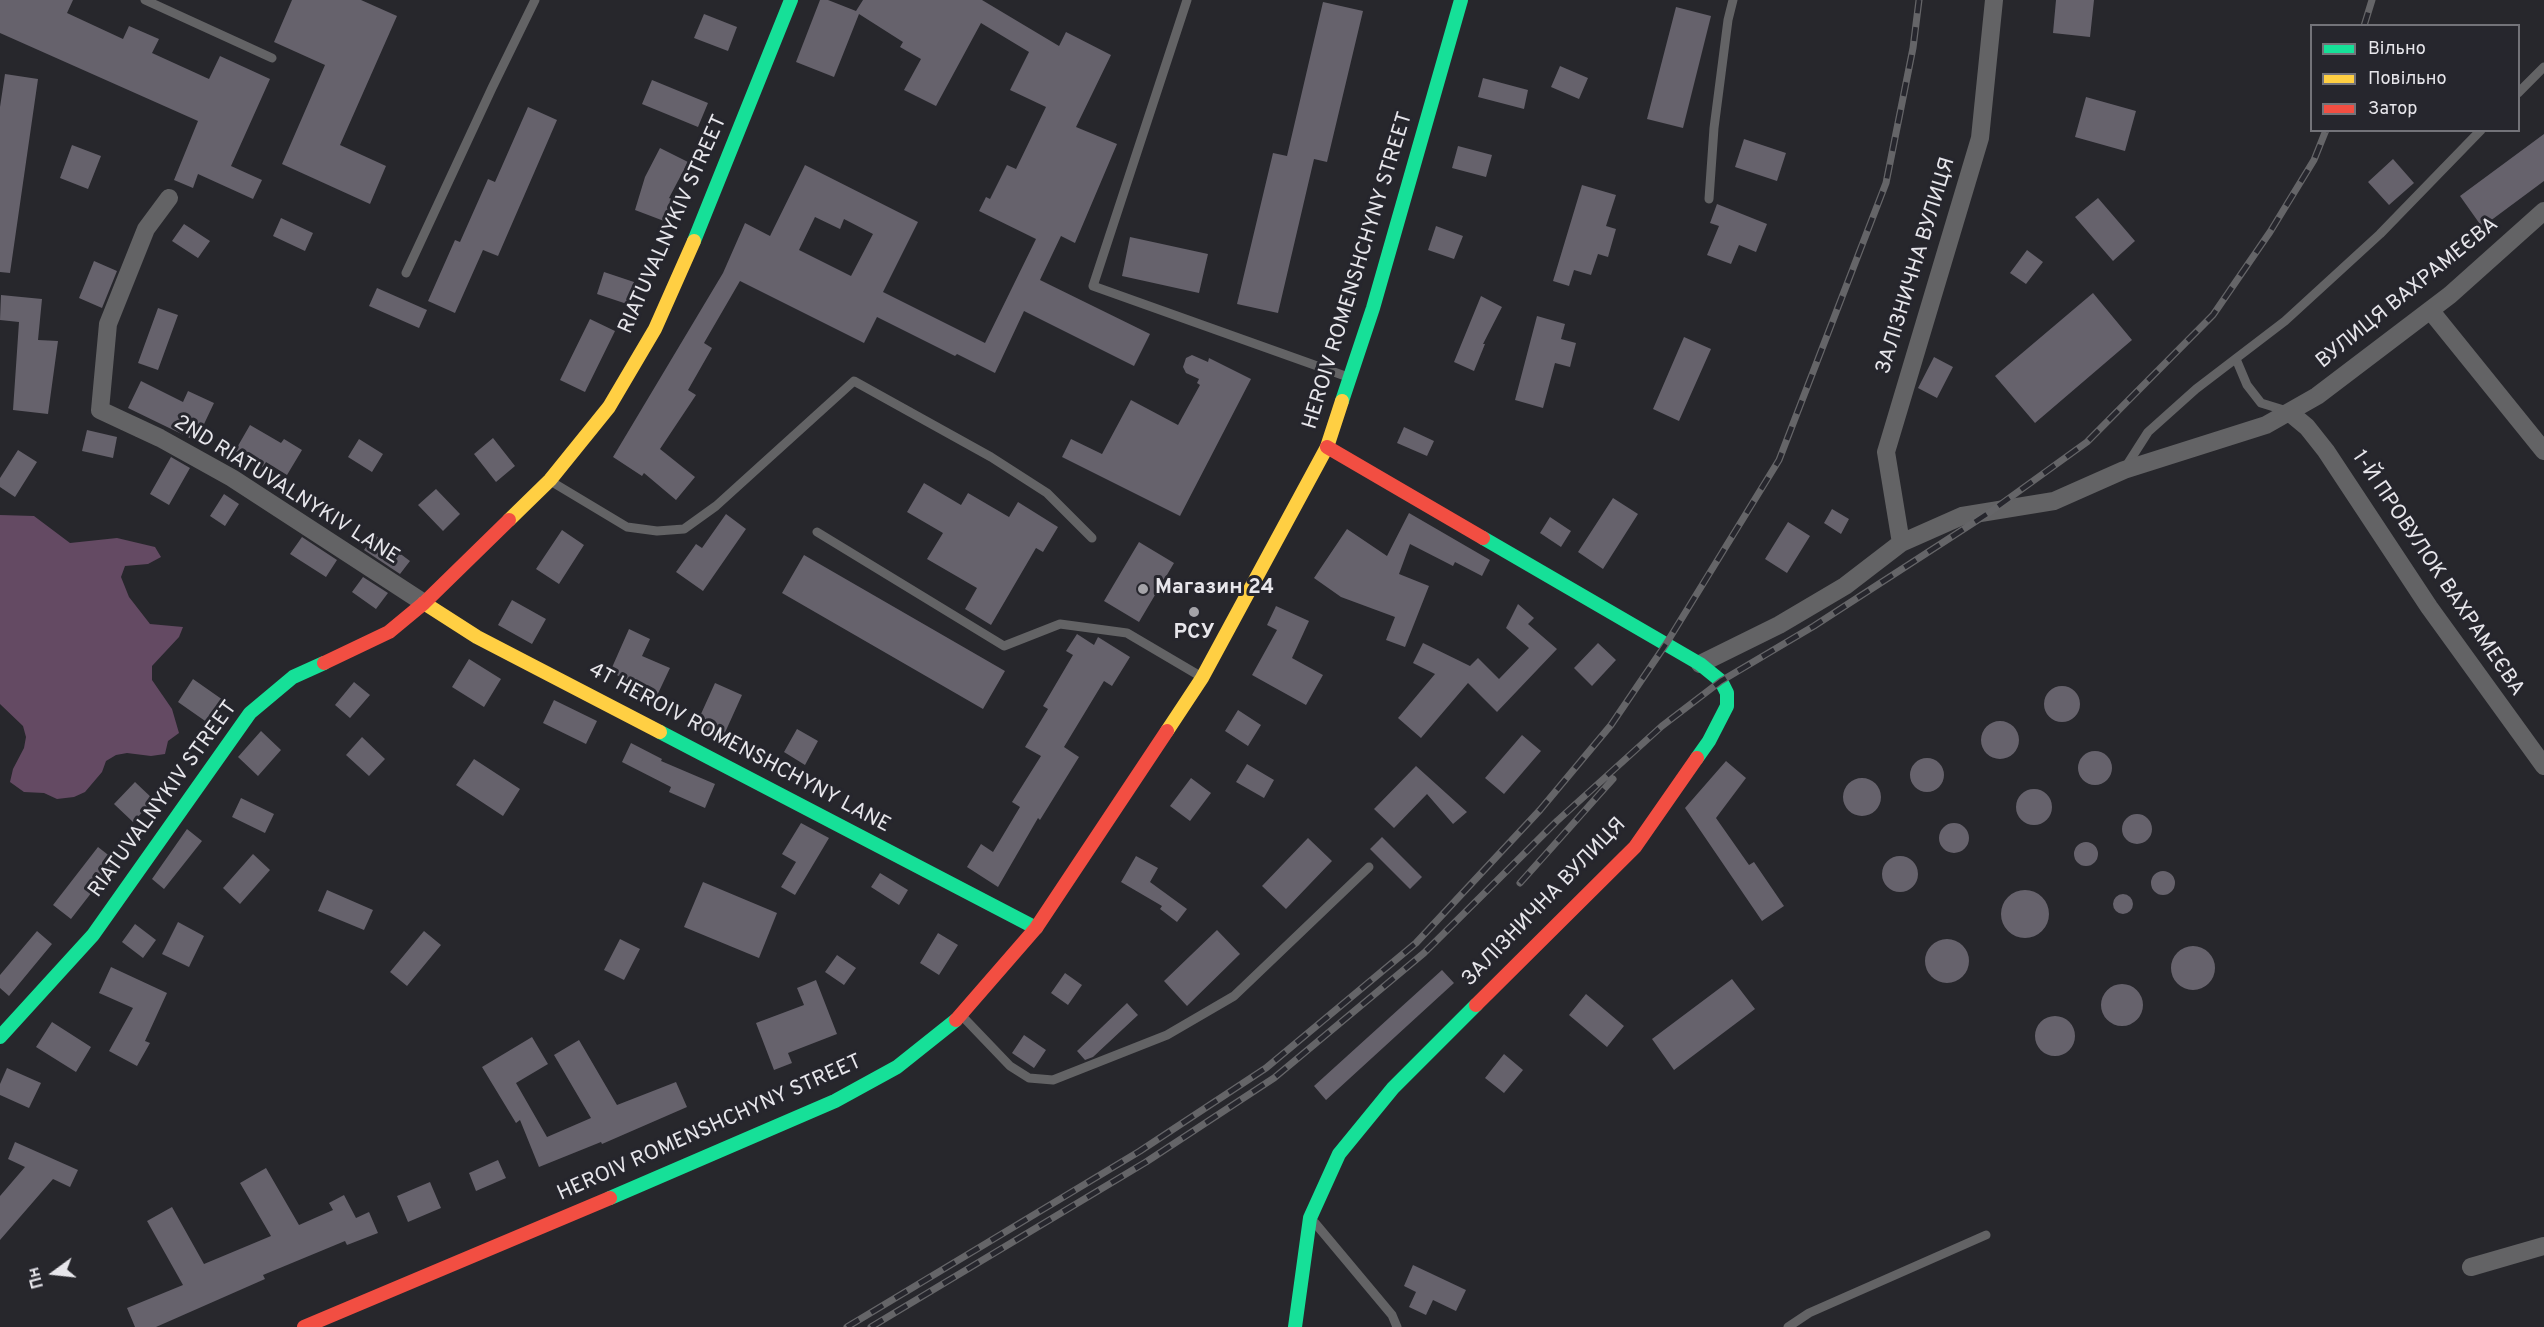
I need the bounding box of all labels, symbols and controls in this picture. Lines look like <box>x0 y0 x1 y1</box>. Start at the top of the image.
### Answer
legend <box>2310 24 2520 132</box>
text: Вільно <box>2368 38 2426 61</box>
text: Повільно <box>2368 68 2447 91</box>
text: Затор <box>2368 98 2417 121</box>
street label: HEROIV ROMENSHCHYNY STREET <box>1299 109 1419 433</box>
street label: RIATUVALNYKIV STREET <box>614 112 734 338</box>
street label: ЗАЛІЗНИЧНА ВУЛИЦЯ <box>1872 155 1962 377</box>
street label: ВУЛИЦЯ ВАХРАМЕЄВА <box>2312 213 2504 375</box>
street label: 2ND RIATUVALNYKIV LANE <box>168 411 404 571</box>
street label: 1-Й ПРОВУЛОК ВАХРАМЕЄВА <box>2345 447 2529 701</box>
place label: Магазин 24 <box>1155 576 1274 602</box>
marker: Магазин 24 <box>1136 582 1150 596</box>
marker: РСУ <box>1187 605 1201 619</box>
place label: РСУ <box>1174 621 1214 647</box>
street label: 4T HEROIV ROMENSHCHYNY LANE <box>584 659 894 839</box>
street label: RIATUVALNYKIV STREET <box>84 697 244 903</box>
street label: ЗАЛІЗНИЧНА ВУЛИЦЯ <box>1458 813 1632 993</box>
street label: HEROIV ROMENSHCHYNY STREET <box>554 1050 866 1208</box>
north arrow <box>24 1243 84 1303</box>
text: Пн <box>24 1265 49 1291</box>

